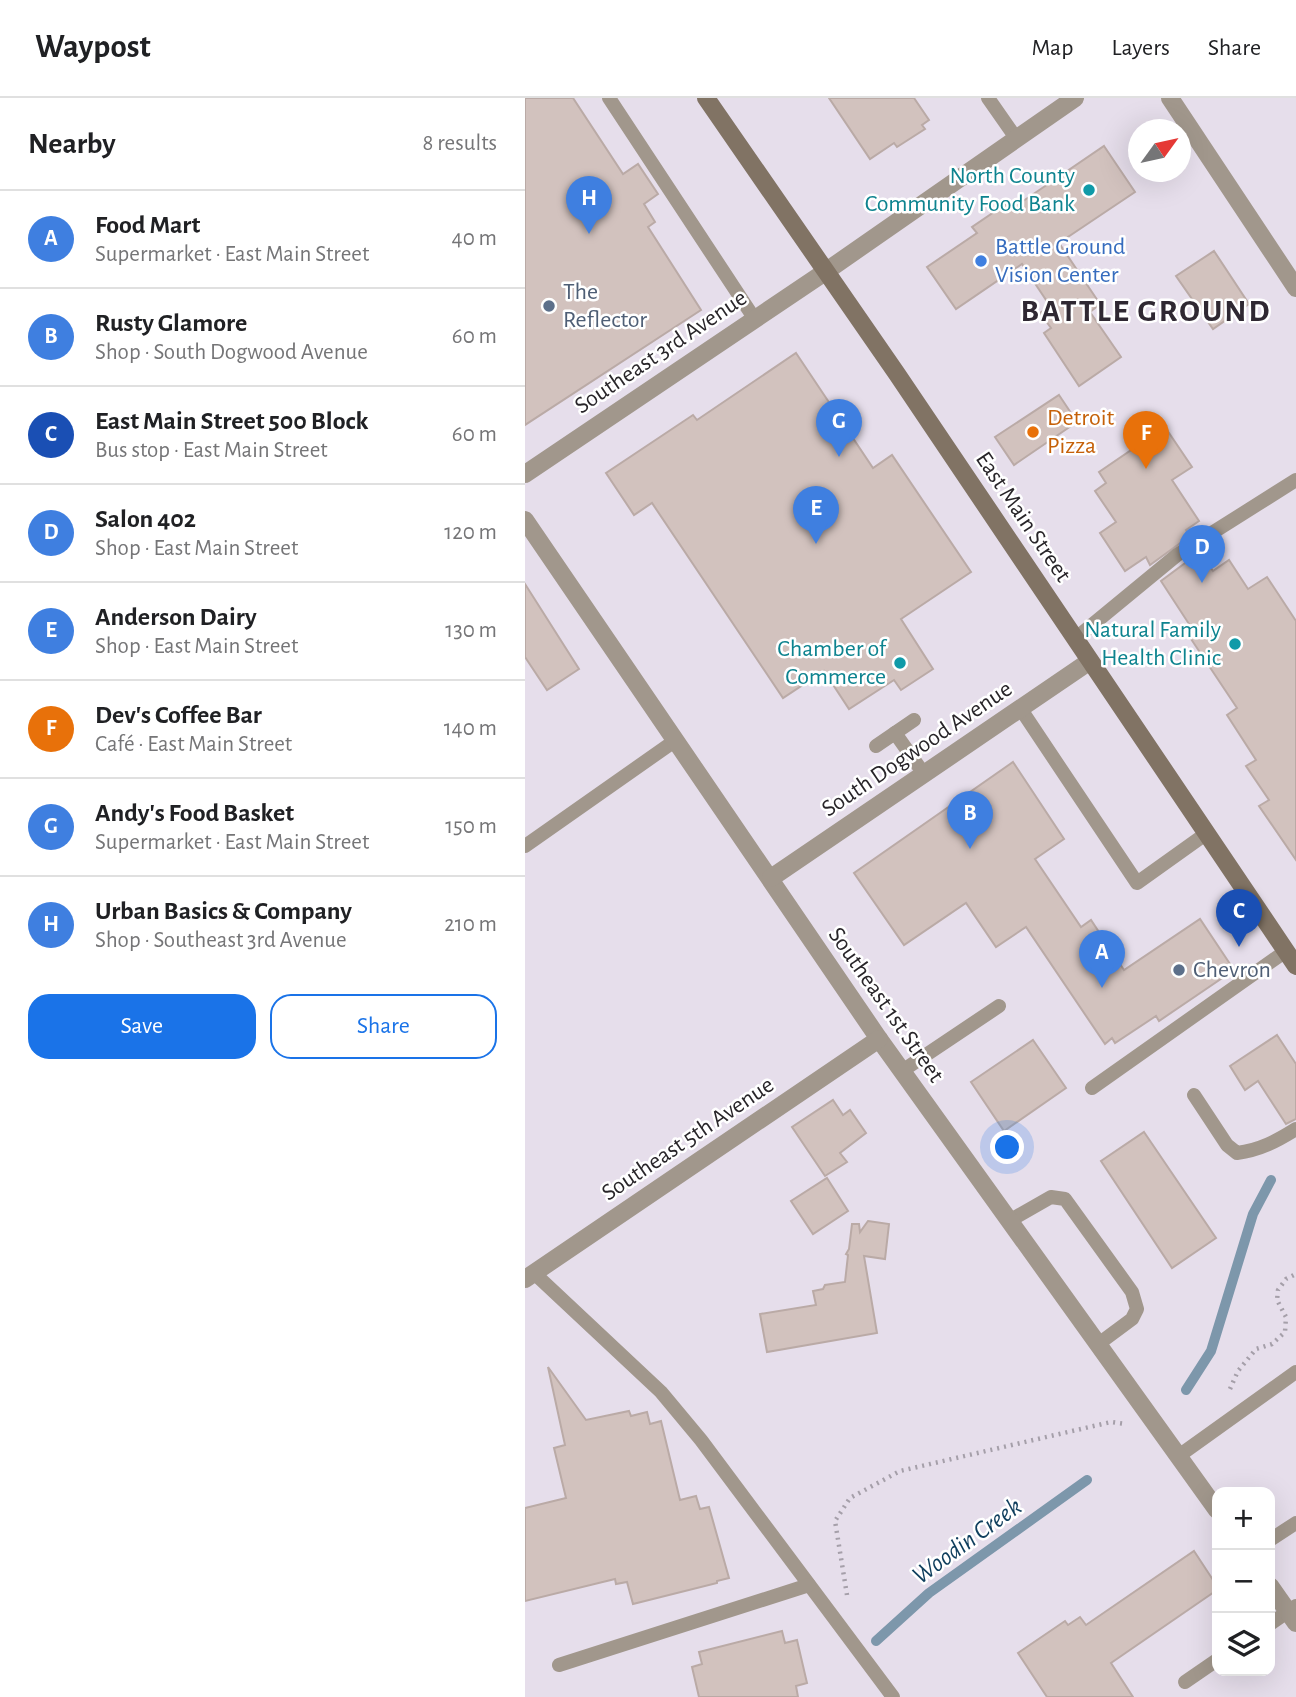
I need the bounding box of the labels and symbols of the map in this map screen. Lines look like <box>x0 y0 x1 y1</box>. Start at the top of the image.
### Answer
north arrow <box>1128 119 1191 182</box>
place label: North County Community Food Bank <box>865 164 1075 216</box>
pin: H <box>566 176 612 234</box>
marker: North County Community Food Bank <box>1081 182 1097 198</box>
place label: Battle Ground Vision Center <box>995 235 1126 287</box>
marker: Battle Ground Vision Center <box>973 253 989 269</box>
place label: The Reflector <box>563 280 647 332</box>
street label: Southeast 3rd Avenue <box>571 286 751 418</box>
district label: BATTLE GROUND <box>1020 295 1272 327</box>
marker: The Reflector <box>541 298 557 314</box>
pin: G <box>816 399 862 457</box>
place label: Detroit Pizza <box>1047 406 1115 458</box>
pin: F <box>1123 411 1169 469</box>
marker: Detroit Pizza <box>1025 424 1041 440</box>
street label: East Main Street <box>971 448 1075 587</box>
pin: E <box>793 486 839 544</box>
pin: D <box>1179 525 1225 583</box>
place label: Natural Family Health Clinic <box>1084 618 1221 670</box>
marker: Natural Family Health Clinic <box>1227 636 1243 652</box>
place label: Chamber of Commerce <box>777 637 888 689</box>
marker: Chamber of Commerce <box>892 655 908 671</box>
street label: South Dogwood Avenue <box>818 677 1016 821</box>
pin: B <box>947 791 993 849</box>
pin: C <box>1216 889 1262 947</box>
street label: Southeast 1st Street <box>824 923 948 1087</box>
pin: A <box>1079 930 1125 988</box>
place label: Chevron <box>1193 958 1271 982</box>
marker: Chevron <box>1171 962 1187 978</box>
street label: Southeast 5th Avenue <box>598 1073 778 1205</box>
your location <box>990 1130 1024 1164</box>
water label: Woodin Creek <box>908 1493 1026 1589</box>

